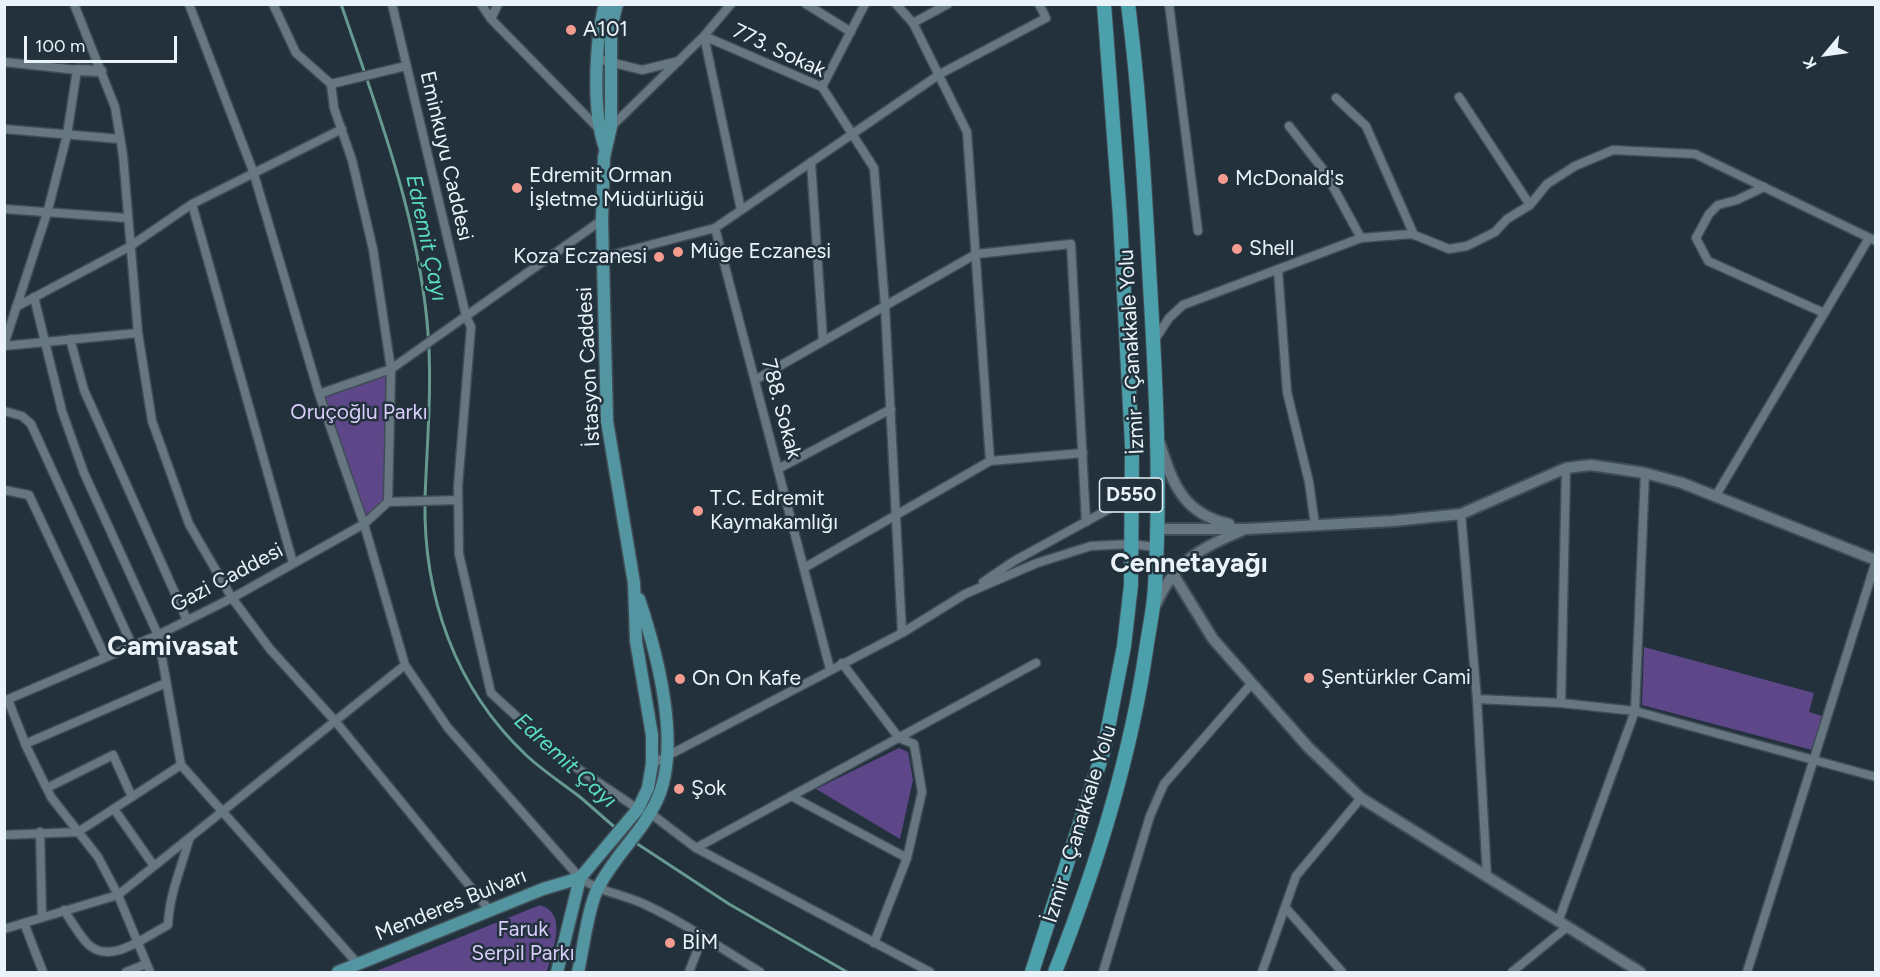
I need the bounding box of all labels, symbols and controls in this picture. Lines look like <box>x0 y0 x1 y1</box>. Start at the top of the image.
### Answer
place label: A101 <box>583 17 628 43</box>
street label: 773. Sokak <box>729 19 829 83</box>
marker: A101 <box>564 23 578 37</box>
scale bar <box>27 24 180 62</box>
north arrow <box>1796 24 1856 84</box>
text: 100 m <box>35 35 85 57</box>
text: K <box>1799 54 1821 72</box>
street label: Eminkuyu Caddesi <box>414 69 478 243</box>
place label: Edremit Orman İşletme Müdürlüğü <box>529 163 704 213</box>
place label: McDonald's <box>1235 166 1344 192</box>
water label: Edremit Çayı <box>400 172 452 304</box>
marker: McDonald's <box>1216 172 1230 186</box>
marker: Edremit Orman İşletme Müdürlüğü <box>510 181 524 195</box>
place label: Shell <box>1249 236 1294 262</box>
place label: Müge Eczanesi <box>690 239 831 265</box>
marker: Shell <box>1230 242 1244 256</box>
place label: Koza Eczanesi <box>513 244 647 270</box>
marker: Müge Eczanesi <box>671 245 685 259</box>
street label: İzmir - Çanakkale Yolu <box>1114 249 1150 455</box>
marker: Koza Eczanesi <box>652 250 666 264</box>
street label: İstasyon Caddesi <box>572 286 606 448</box>
street label: 788. Sokak <box>756 356 806 462</box>
park label: Oruçoğlu Parkı <box>290 400 428 426</box>
road number: D550 <box>1100 478 1162 512</box>
place label: T.C. Edremit Kaymakamlığı <box>710 486 838 536</box>
marker: T.C. Edremit Kaymakamlığı <box>691 504 705 518</box>
street label: Gazi Caddesi <box>167 538 287 618</box>
district label: Cennetayağı <box>1110 548 1268 580</box>
district label: Camivasat <box>107 631 239 663</box>
place label: Şentürkler Cami <box>1321 665 1471 691</box>
place label: On On Kafe <box>692 666 801 692</box>
marker: Şentürkler Cami <box>1302 671 1316 685</box>
marker: On On Kafe <box>673 672 687 686</box>
water label: Edremit Çayı <box>508 708 622 814</box>
street label: İzmir - Çanakkale Yolu <box>1038 722 1122 926</box>
place label: Şok <box>691 776 726 802</box>
marker: Şok <box>672 782 686 796</box>
street label: Menderes Bulvarı <box>372 863 530 947</box>
park label: Faruk Serpil Parkı <box>471 917 575 967</box>
place label: BİM <box>682 930 718 956</box>
marker: BİM <box>663 936 677 950</box>

